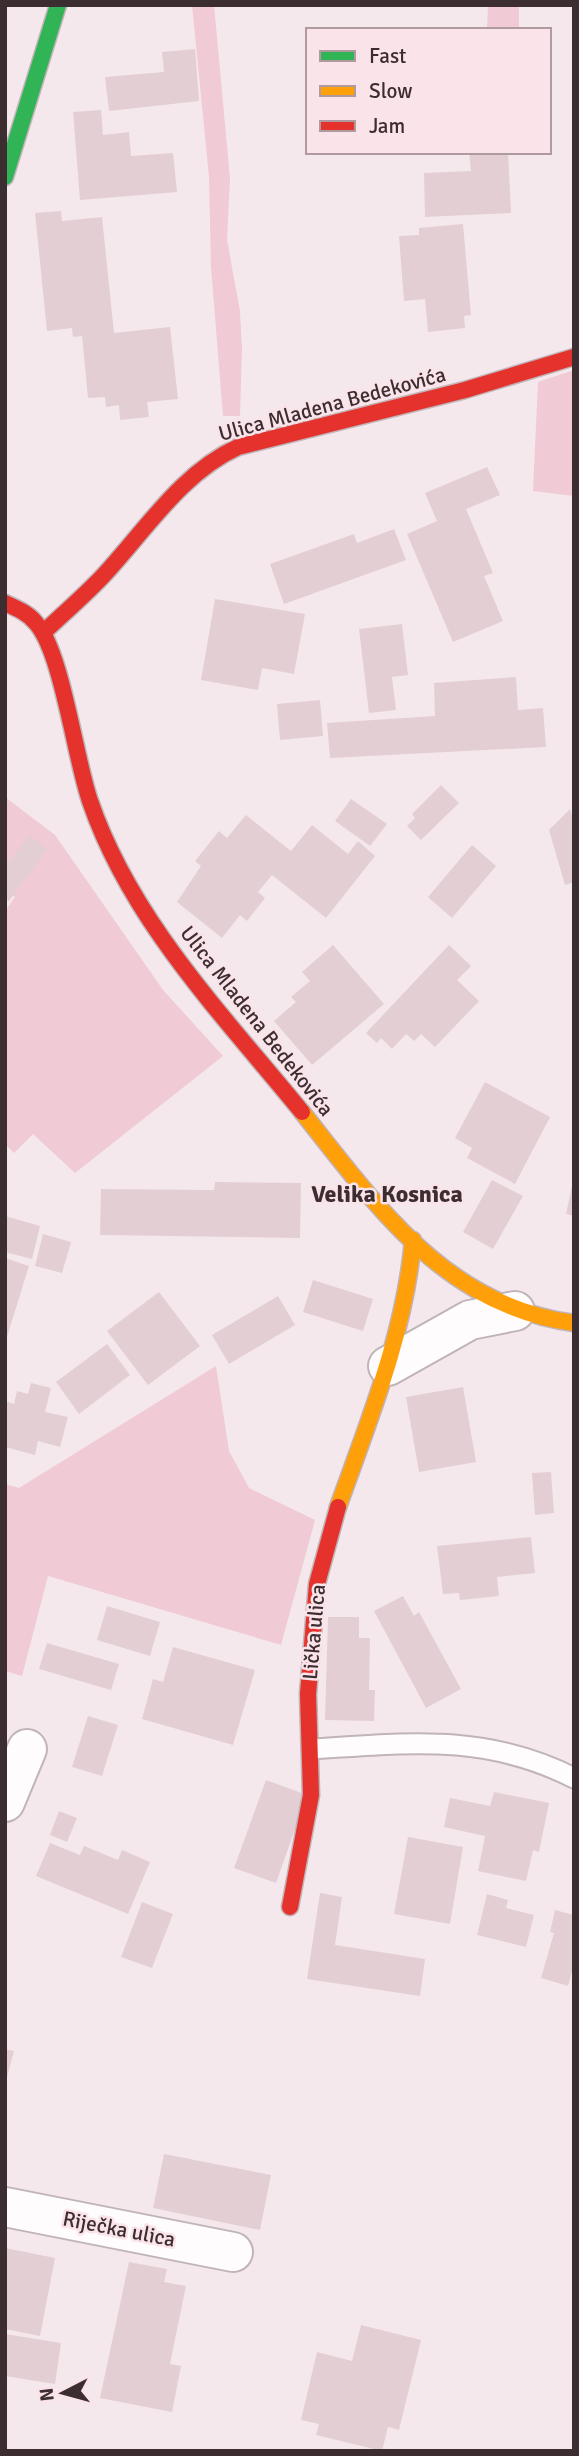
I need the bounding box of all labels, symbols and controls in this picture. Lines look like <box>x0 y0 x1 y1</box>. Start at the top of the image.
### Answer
legend <box>306 28 551 154</box>
text: Fast <box>369 43 406 69</box>
text: Slow <box>369 78 413 104</box>
text: Jam <box>369 113 405 139</box>
street label: Ulica Mladena Bedekovića <box>215 361 449 447</box>
street label: Ulica Mladena Bedekovića <box>175 921 339 1121</box>
district label: Velika Kosnica <box>311 1179 463 1209</box>
street label: Lička ulica <box>297 1583 331 1681</box>
street label: Riječka ulica <box>60 2205 178 2253</box>
north arrow <box>28 2358 98 2428</box>
text: N <box>34 2387 60 2402</box>

